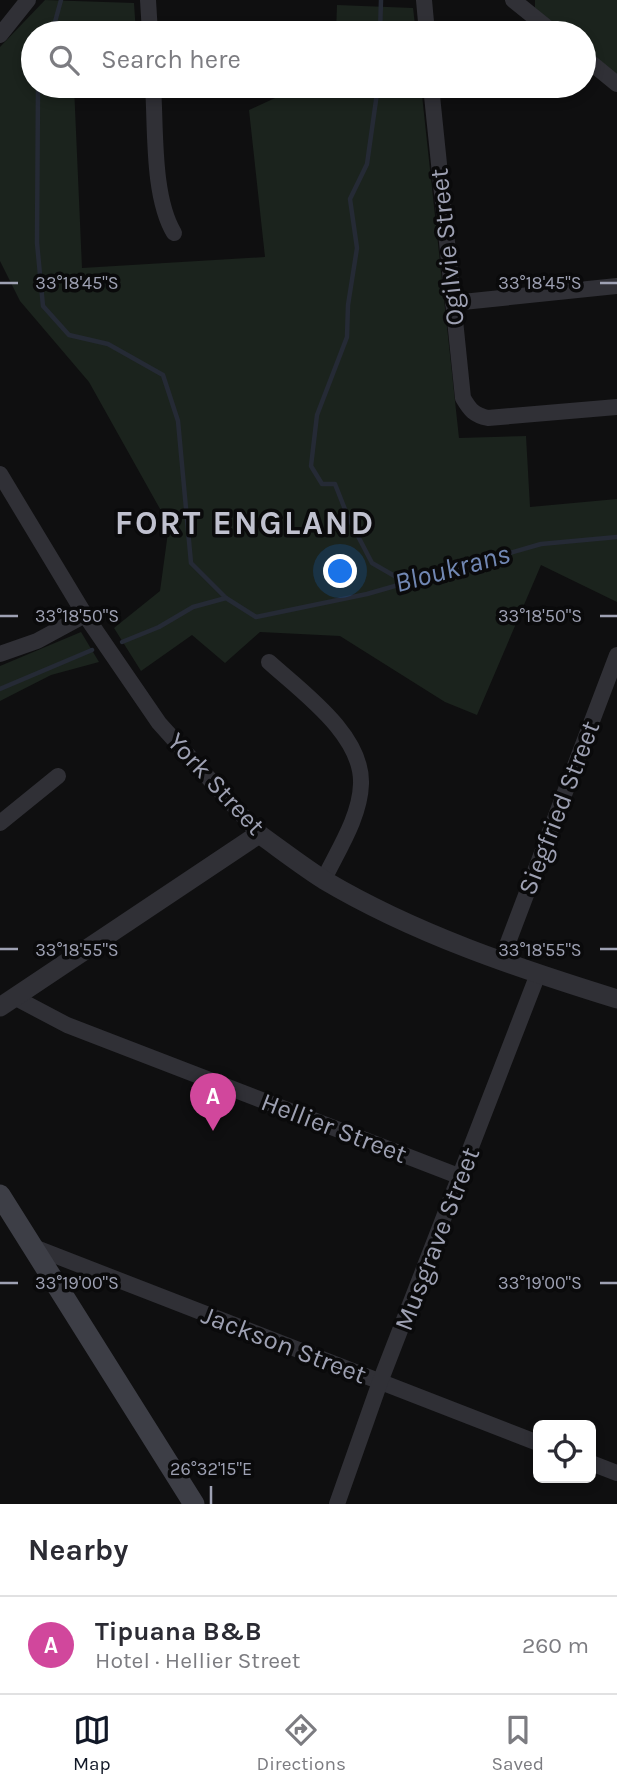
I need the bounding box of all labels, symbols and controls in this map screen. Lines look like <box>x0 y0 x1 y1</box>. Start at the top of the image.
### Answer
search box <box>21 21 596 98</box>
icon: search <box>45 41 83 79</box>
text: Search here <box>101 44 241 75</box>
street label: Ogilvie Street <box>423 166 471 327</box>
text: 33°18'45"S <box>35 272 119 294</box>
text: 33°18'45"S <box>498 272 582 294</box>
district label: FORT ENGLAND <box>115 504 375 542</box>
water label: Bloukrans <box>391 537 513 599</box>
your location <box>323 554 357 588</box>
text: 33°18'50"S <box>35 605 119 627</box>
text: 33°18'50"S <box>498 605 582 627</box>
street label: Siegfried Street <box>512 716 606 899</box>
street label: York Street <box>161 726 271 842</box>
text: 33°18'55"S <box>35 939 119 961</box>
text: 33°18'55"S <box>498 939 582 961</box>
pin: A <box>190 1073 236 1131</box>
street label: Hellier Street <box>257 1086 411 1170</box>
street label: Musgrave Street <box>388 1143 486 1335</box>
text: 33°19'00"S <box>35 1272 119 1294</box>
text: 33°19'00"S <box>498 1272 582 1294</box>
street label: Jackson Street <box>197 1299 371 1391</box>
map controls <box>533 1420 596 1483</box>
button: locate <box>533 1420 596 1483</box>
text: 26°32'15"E <box>170 1458 252 1480</box>
text: Nearby <box>28 1532 128 1568</box>
text: Tipuana B&B <box>95 1616 262 1647</box>
text: A <box>44 1632 58 1659</box>
text: 260 m <box>522 1632 589 1659</box>
text: Hotel · Hellier Street <box>95 1647 301 1674</box>
tab: Map <box>73 1711 111 1775</box>
tab: Directions <box>257 1711 346 1775</box>
tab: Saved <box>492 1711 544 1775</box>

